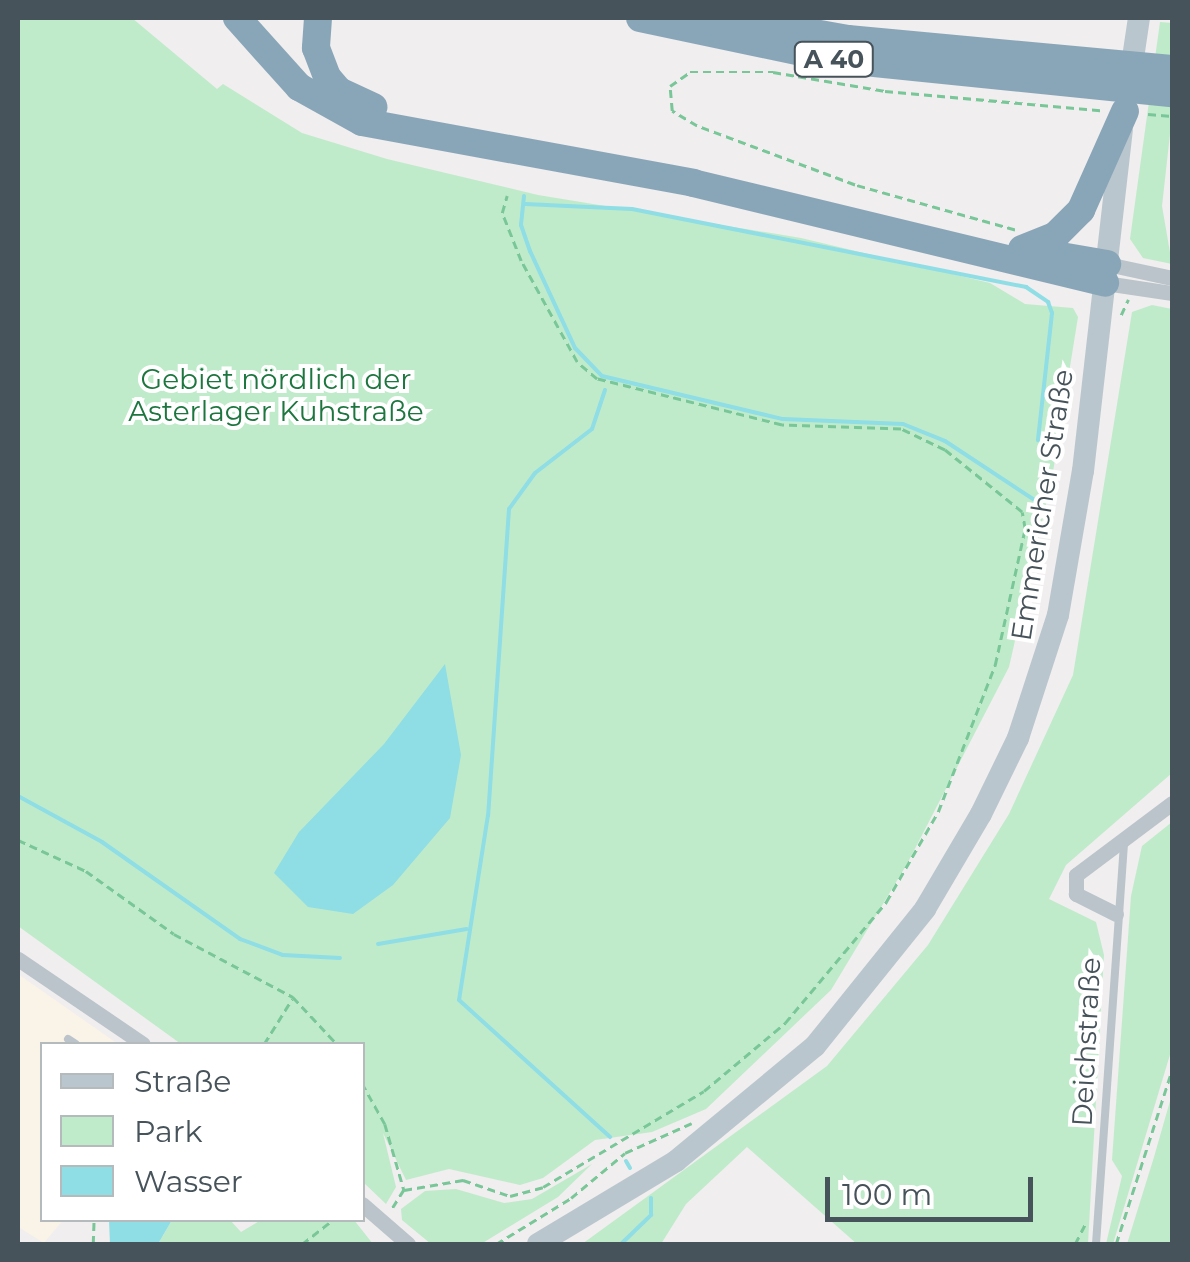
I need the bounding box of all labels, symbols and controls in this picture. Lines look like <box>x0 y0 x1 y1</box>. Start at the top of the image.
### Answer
road number: A 40 <box>792 39 876 79</box>
park label: Gebiet nördlich der Asterlager Kuhstraße <box>128 362 424 428</box>
street label: Emmericher Straße <box>1004 367 1080 643</box>
street label: Deichstraße <box>1065 957 1107 1127</box>
legend <box>40 1042 365 1222</box>
text: Straße <box>134 1063 231 1100</box>
text: Park <box>134 1113 203 1150</box>
scale bar <box>830 1157 1038 1219</box>
text: Wasser <box>134 1163 243 1200</box>
text: 100 m <box>842 1176 932 1213</box>

